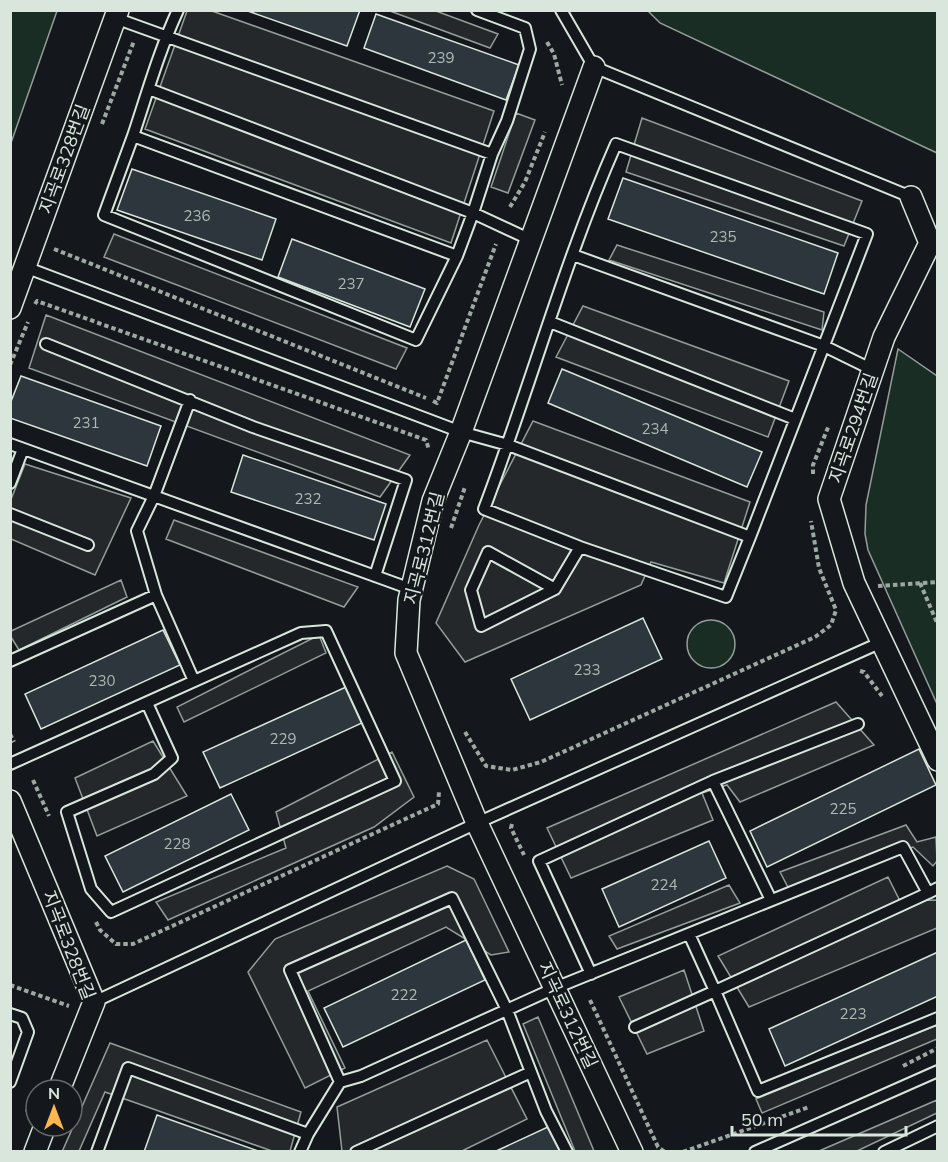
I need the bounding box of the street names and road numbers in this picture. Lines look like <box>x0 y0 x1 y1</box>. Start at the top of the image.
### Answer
street label: 지곡로328번길 <box>33 101 95 217</box>
street label: 지곡로294번길 <box>823 370 883 486</box>
street label: 지곡로312번길 <box>399 489 449 607</box>
street label: 지곡로328번길 <box>38 887 100 1003</box>
street label: 지곡로312번길 <box>533 958 603 1072</box>

